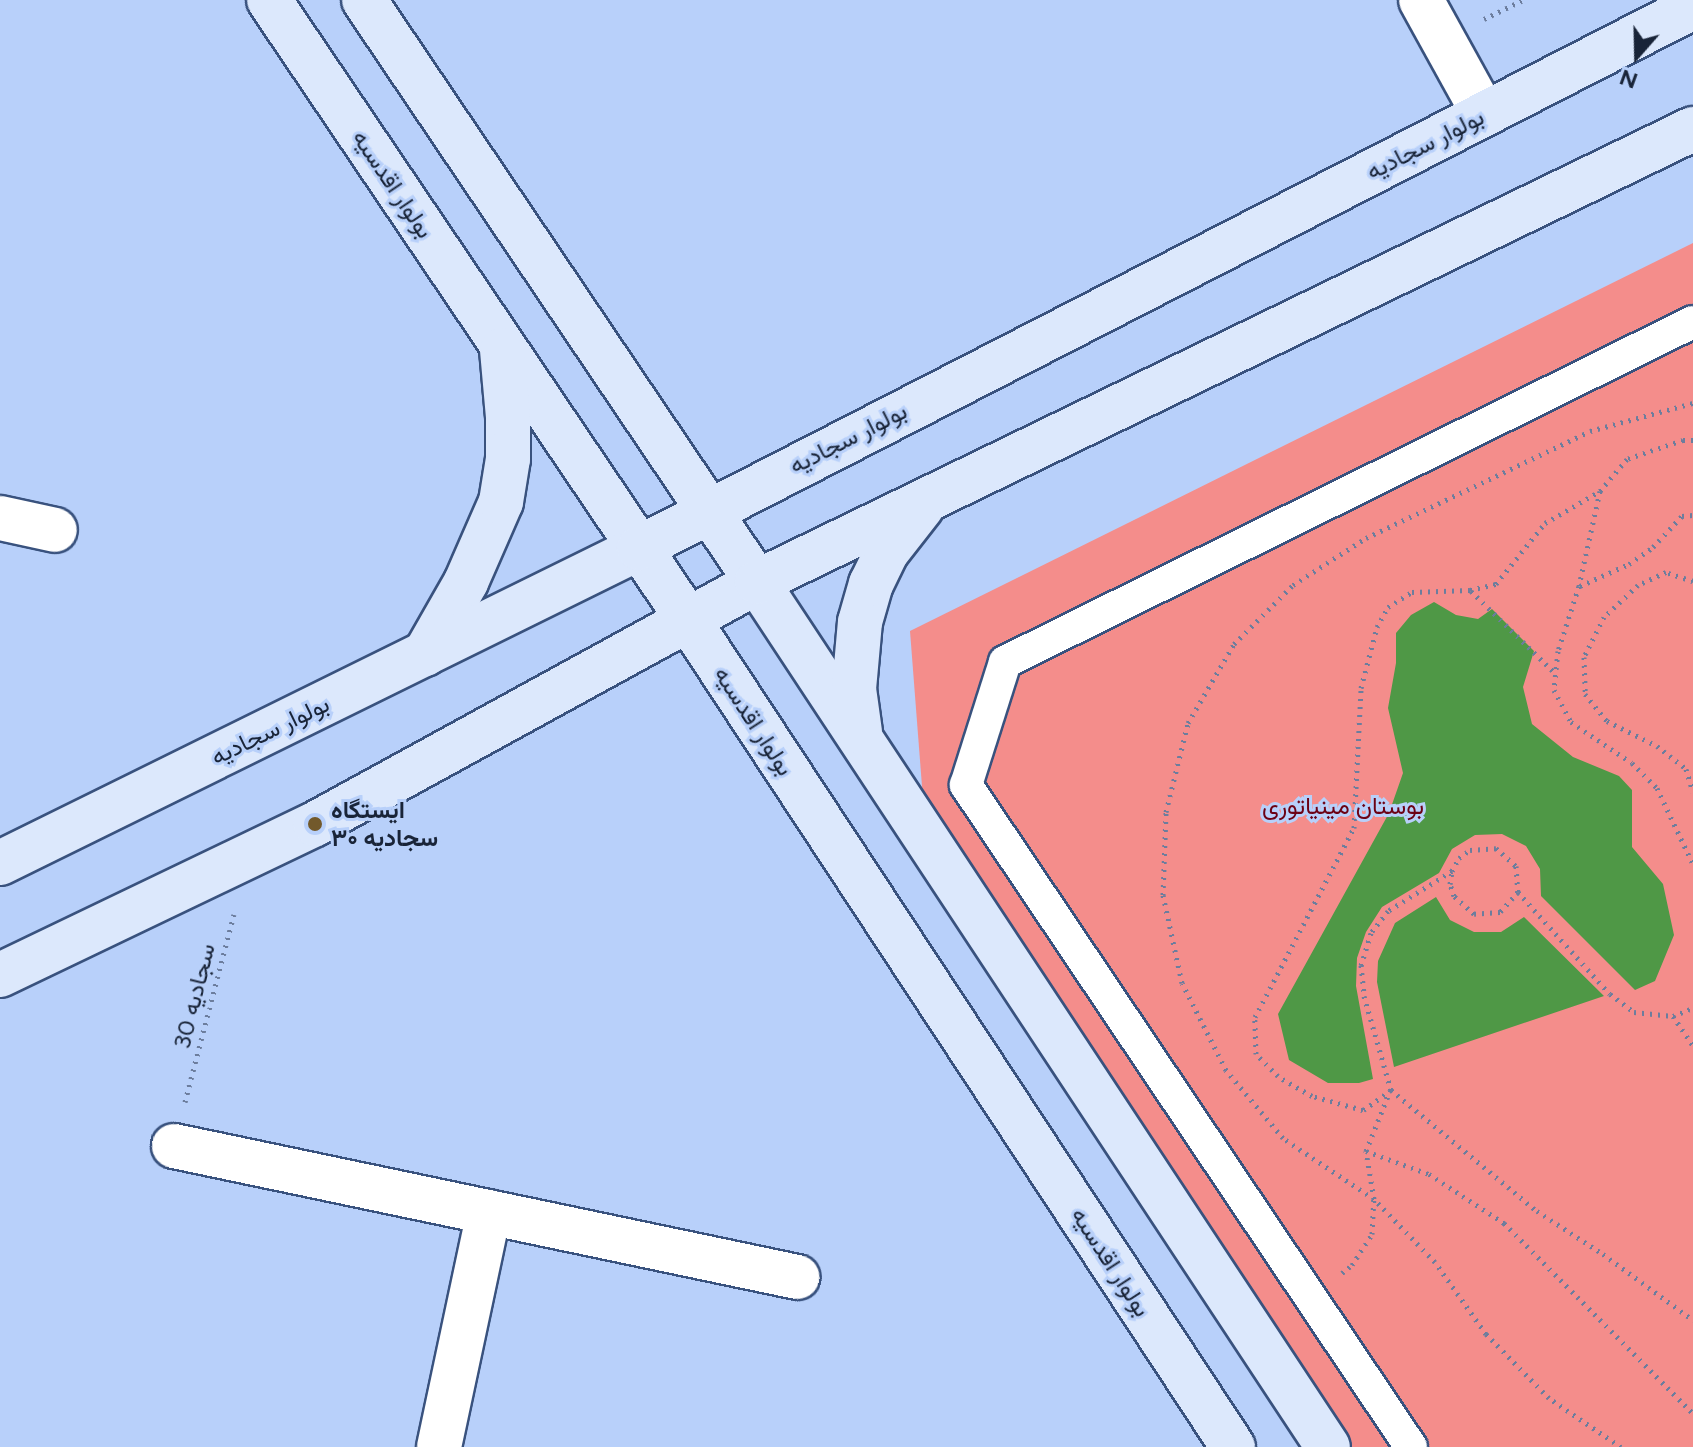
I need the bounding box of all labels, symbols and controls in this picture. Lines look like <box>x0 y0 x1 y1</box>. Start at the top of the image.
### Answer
north arrow <box>1597 16 1677 96</box>
text: N <box>1616 63 1641 95</box>
street label: بولوار سجادیه <box>1361 102 1489 186</box>
street label: بولوار اقدسیه <box>346 124 440 244</box>
street label: بولوار سجادیه <box>784 396 912 480</box>
street label: بولوار اقدسیه <box>708 661 800 781</box>
street label: بولوار سجادیه <box>206 689 334 771</box>
park label: بوستان مینیاتوری <box>1262 792 1424 820</box>
place label: ایستگاه سجادیه ۳۰ <box>331 796 438 852</box>
marker: ایستگاه سجادیه ۳۰ <box>306 815 324 833</box>
street label: سجادیه 30 <box>167 940 221 1052</box>
street label: بولوار اقدسیه <box>1065 1202 1157 1322</box>

